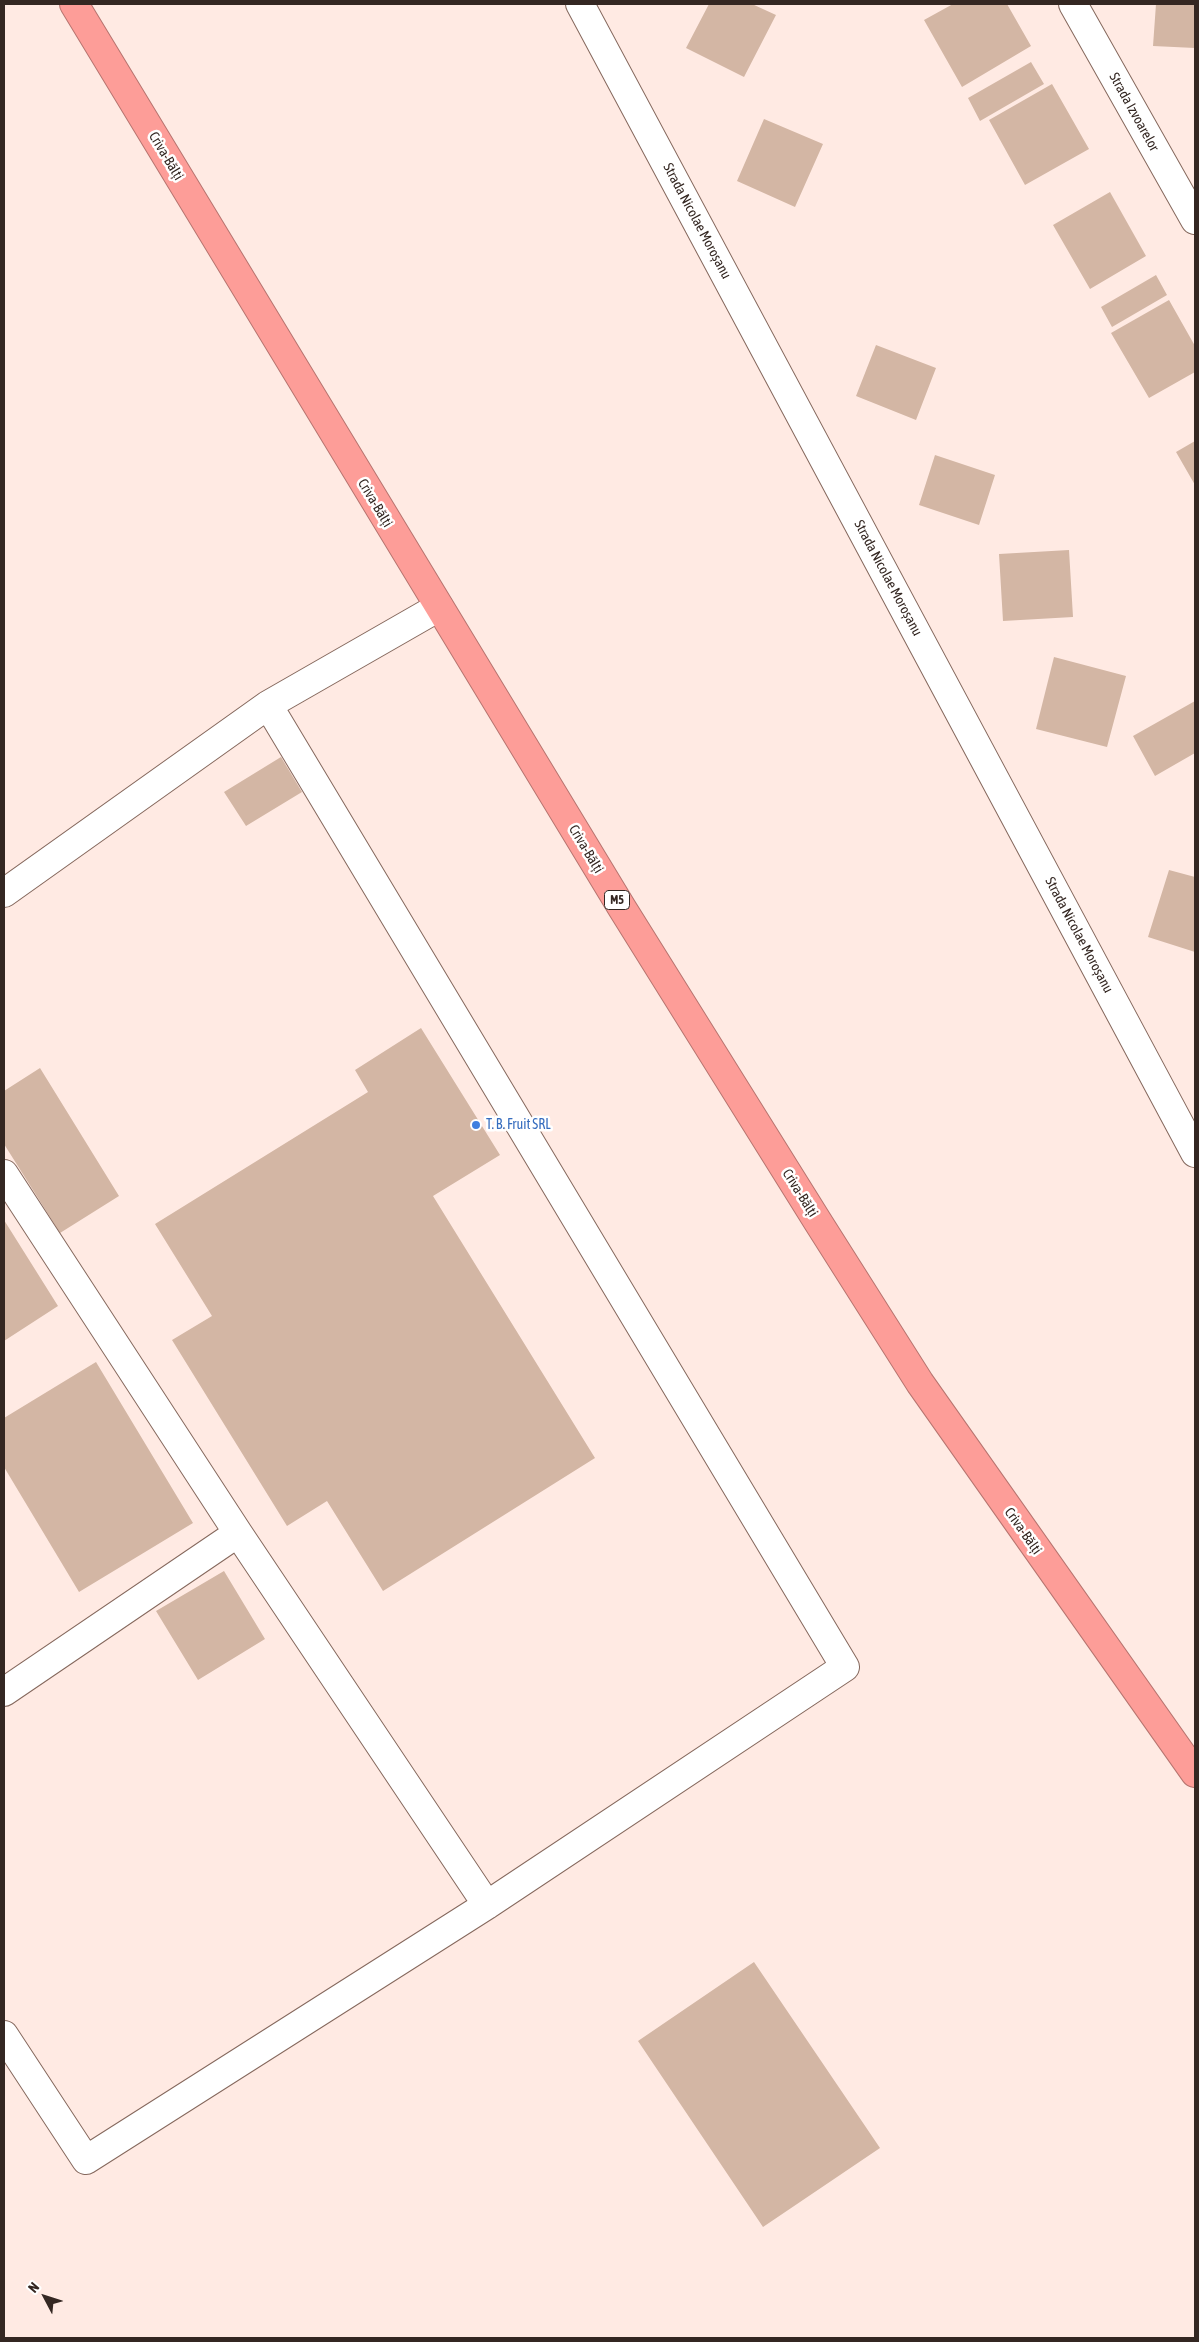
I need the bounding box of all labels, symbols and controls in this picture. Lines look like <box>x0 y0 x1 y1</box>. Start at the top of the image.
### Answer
street label: Strada Izvoarelor <box>1105 70 1163 154</box>
street label: Criva-Bălți <box>145 129 187 183</box>
street label: Strada Nicolae Moroșanu <box>659 160 735 282</box>
street label: Criva-Bălți <box>354 476 396 530</box>
street label: Strada Nicolae Moroșanu <box>850 517 926 639</box>
street label: Criva-Bălți <box>565 822 607 876</box>
street label: Strada Nicolae Moroșanu <box>1041 874 1117 996</box>
road number: M5 <box>604 890 630 910</box>
place label: T. B. Fruit SRL <box>486 1117 551 1133</box>
marker: T. B. Fruit SRL <box>470 1119 482 1131</box>
street label: Criva-Bălți <box>779 1166 821 1220</box>
street label: Criva-Bălți <box>1001 1504 1045 1558</box>
north arrow <box>20 2272 70 2322</box>
text: N <box>25 2279 42 2296</box>

